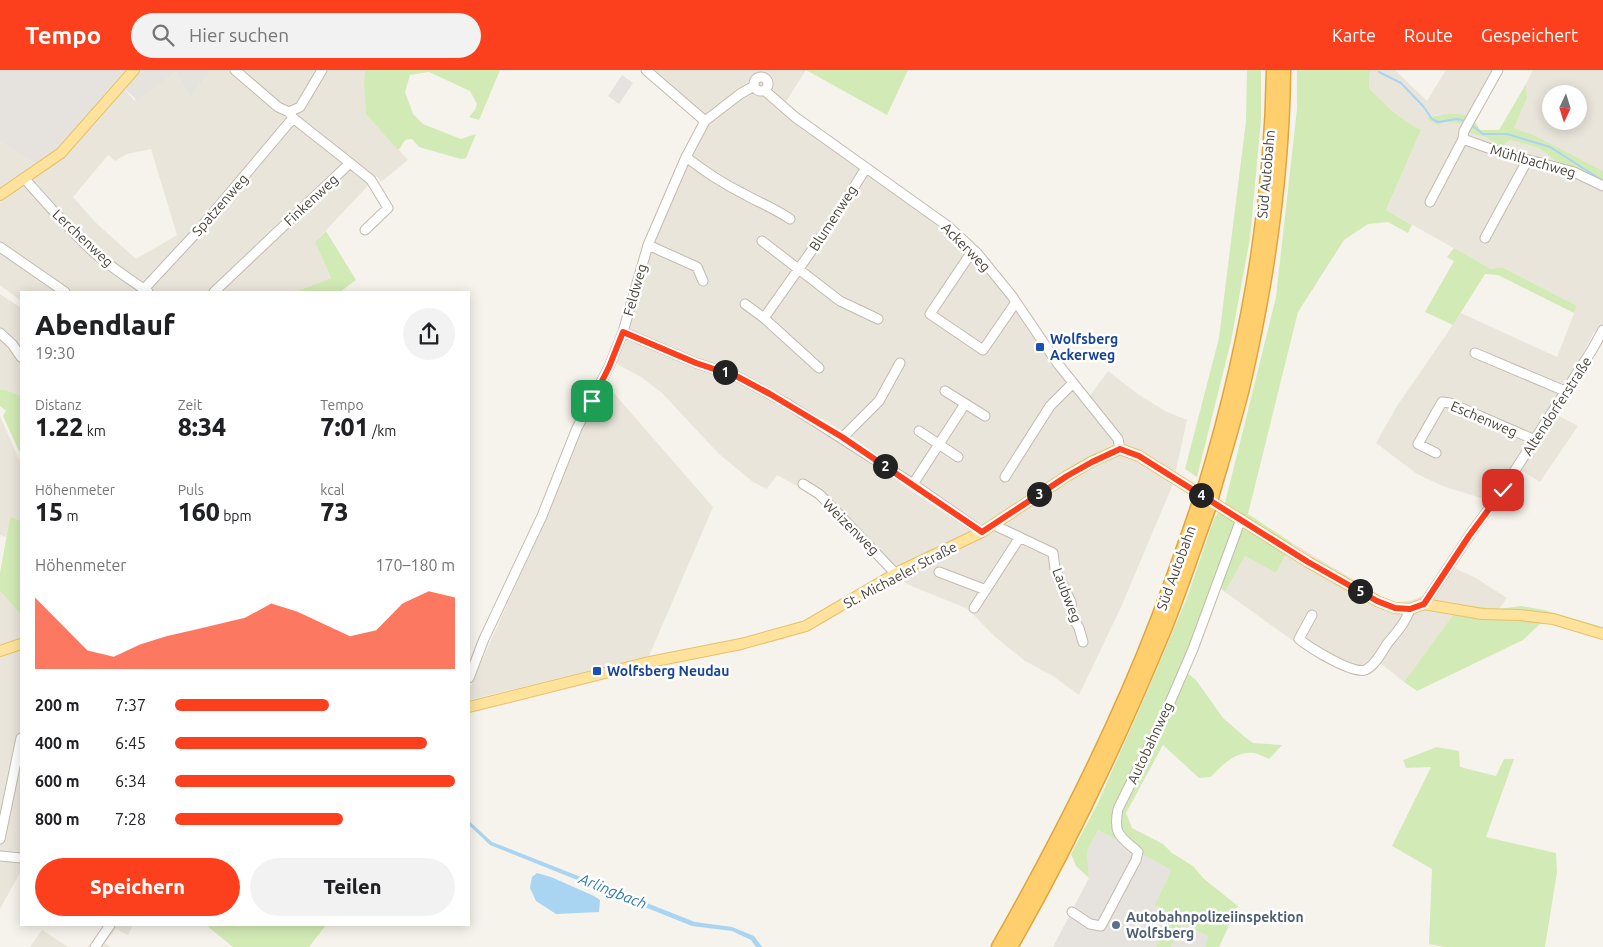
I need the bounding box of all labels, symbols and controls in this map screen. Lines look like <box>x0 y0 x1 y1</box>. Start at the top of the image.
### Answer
search box <box>131 13 481 58</box>
icon: search <box>149 21 177 49</box>
text: Tempo <box>25 22 101 49</box>
text: Hier suchen <box>189 24 289 46</box>
text: Karte <box>1332 25 1376 45</box>
text: Route <box>1404 25 1453 45</box>
text: Gespeichert <box>1481 25 1578 45</box>
north arrow <box>1542 85 1588 130</box>
map controls <box>1542 85 1587 130</box>
street label: Süd Autobahn <box>1254 129 1278 219</box>
street label: Mühlbachweg <box>1488 141 1578 181</box>
street label: Spatzenweg <box>189 171 251 239</box>
street label: Finkenweg <box>281 171 341 229</box>
street label: Blumenweg <box>806 182 860 254</box>
street label: Lerchenweg <box>49 206 117 270</box>
street label: Ackerweg <box>938 219 994 275</box>
street label: Feldweg <box>620 262 650 318</box>
button: share <box>403 308 455 360</box>
text: Abendlauf <box>35 309 175 340</box>
place label: Wolfsberg Ackerweg <box>1050 331 1118 363</box>
marker: Wolfsberg Ackerweg <box>1034 341 1046 353</box>
text: 19:30 <box>35 344 75 362</box>
street label: Altendorferstraße <box>1519 354 1595 458</box>
pin: 1 <box>712 360 738 384</box>
text: 1 <box>722 364 729 380</box>
pin <box>571 380 613 422</box>
icon: arrive <box>578 387 606 415</box>
text: Distanz <box>35 397 81 413</box>
text: Zeit <box>178 397 202 413</box>
text: Tempo <box>320 397 364 413</box>
street label: Eschenweg <box>1448 398 1520 440</box>
text: 1.22 <box>35 413 83 441</box>
text: 8:34 <box>178 413 226 441</box>
text: 7:01 <box>320 413 369 441</box>
text: km <box>83 423 106 439</box>
text: /km <box>369 423 396 439</box>
pin: 2 <box>872 454 898 478</box>
text: 2 <box>882 458 889 474</box>
pin <box>1482 469 1524 511</box>
icon: check <box>1489 476 1517 504</box>
text: Höhenmeter <box>35 482 115 498</box>
text: Puls <box>178 482 204 498</box>
text: kcal <box>320 482 345 498</box>
pin: 3 <box>1026 482 1052 506</box>
pin: 4 <box>1188 482 1214 508</box>
text: 3 <box>1036 486 1043 502</box>
text: 4 <box>1198 487 1205 503</box>
street label: Weizenweg <box>820 496 882 558</box>
text: 15 <box>35 498 63 526</box>
text: 160 <box>178 498 220 526</box>
text: 73 <box>320 498 349 526</box>
text: m <box>63 508 79 524</box>
text: bpm <box>220 508 252 524</box>
street label: Süd Autobahn <box>1153 524 1199 612</box>
street label: St. Michaeler Straße <box>841 538 959 612</box>
text: Höhenmeter <box>35 556 126 574</box>
text: 170–180 m <box>375 556 455 574</box>
street label: Laubweg <box>1049 565 1085 625</box>
pin: 5 <box>1348 578 1372 604</box>
text: 5 <box>1357 583 1364 599</box>
place label: Wolfsberg Neudau <box>607 663 729 679</box>
marker: Wolfsberg Neudau <box>591 665 603 677</box>
text: 200 m <box>35 696 80 714</box>
text: 7:37 <box>115 696 146 714</box>
street label: Autobahnweg <box>1124 699 1176 787</box>
text: 400 m <box>35 734 80 752</box>
text: 6:45 <box>115 734 146 752</box>
text: 600 m <box>35 772 80 790</box>
text: 6:34 <box>115 772 146 790</box>
text: 800 m <box>35 810 80 828</box>
text: 7:28 <box>115 810 146 828</box>
button: Speichern <box>35 858 240 916</box>
button: Teilen <box>250 858 455 916</box>
water label: Arlingbach <box>576 869 649 912</box>
place label: Autobahnpolizeiinspektion Wolfsberg <box>1126 909 1304 941</box>
marker: Autobahnpolizeiinspektion Wolfsberg <box>1110 919 1122 931</box>

